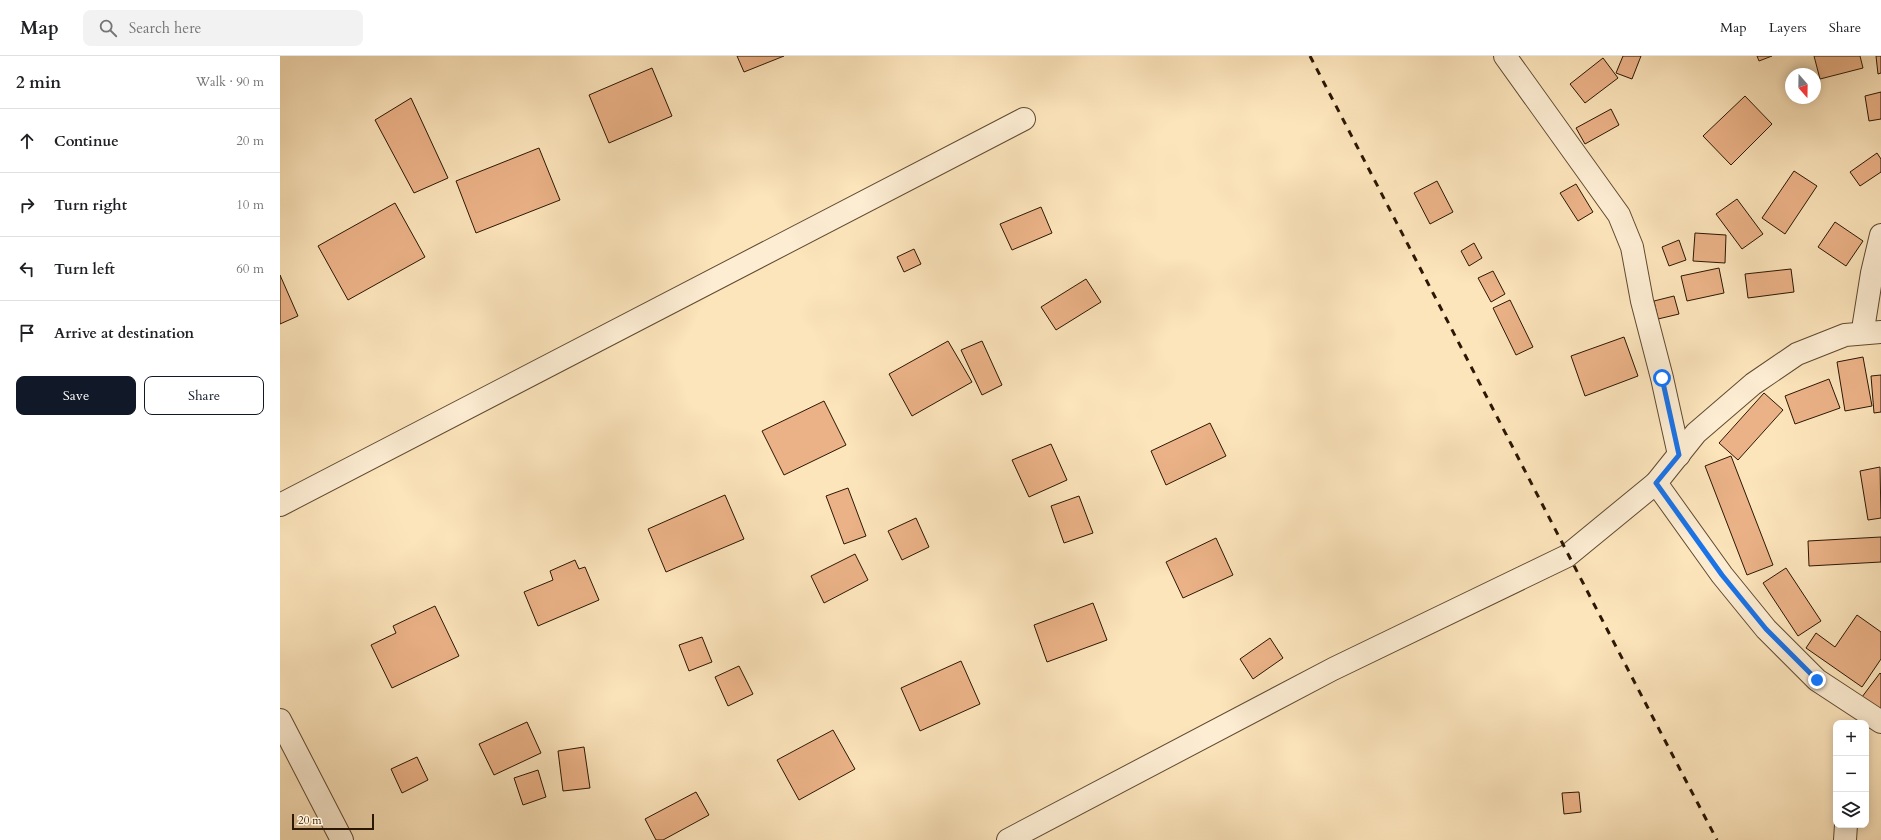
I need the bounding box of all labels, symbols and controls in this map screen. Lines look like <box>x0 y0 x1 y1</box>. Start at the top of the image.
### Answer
search box <box>83 10 363 46</box>
text: Map <box>20 15 59 41</box>
icon: search <box>97 17 119 39</box>
text: Search here <box>129 18 201 38</box>
text: Map <box>1720 18 1747 37</box>
text: Layers <box>1769 18 1807 37</box>
text: Share <box>1829 18 1861 37</box>
north arrow <box>1785 68 1821 104</box>
text: 2 min <box>16 71 61 94</box>
text: Walk · 90 m <box>196 73 264 91</box>
icon: ahead <box>16 130 38 152</box>
text: Continue <box>54 131 119 151</box>
text: 20 m <box>236 132 264 150</box>
icon: right <box>16 194 38 216</box>
text: Turn right <box>54 195 127 215</box>
text: 10 m <box>236 196 264 214</box>
icon: left <box>16 258 38 280</box>
text: Turn left <box>54 259 115 279</box>
text: 60 m <box>236 260 264 278</box>
icon: arrive <box>16 322 38 344</box>
text: Arrive at destination <box>54 323 194 343</box>
route start <box>1653 369 1671 387</box>
button: Save <box>16 376 136 415</box>
button: Share <box>144 376 264 415</box>
route end <box>1808 671 1826 689</box>
map controls <box>1833 720 1869 828</box>
button: + <box>1833 720 1869 756</box>
button: − <box>1833 756 1869 792</box>
button: layers <box>1833 792 1869 828</box>
scale bar <box>292 812 374 831</box>
text: 20 m <box>298 813 322 828</box>

